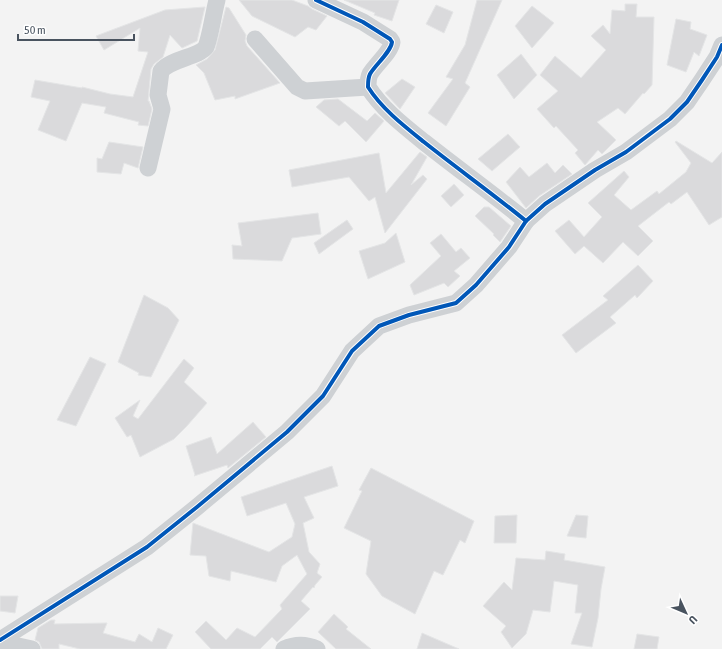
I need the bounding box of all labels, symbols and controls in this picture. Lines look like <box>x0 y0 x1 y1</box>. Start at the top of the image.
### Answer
scale bar <box>18 16 134 42</box>
text: 50 m <box>24 23 46 37</box>
north arrow <box>666 593 706 633</box>
text: U <box>687 613 700 626</box>

